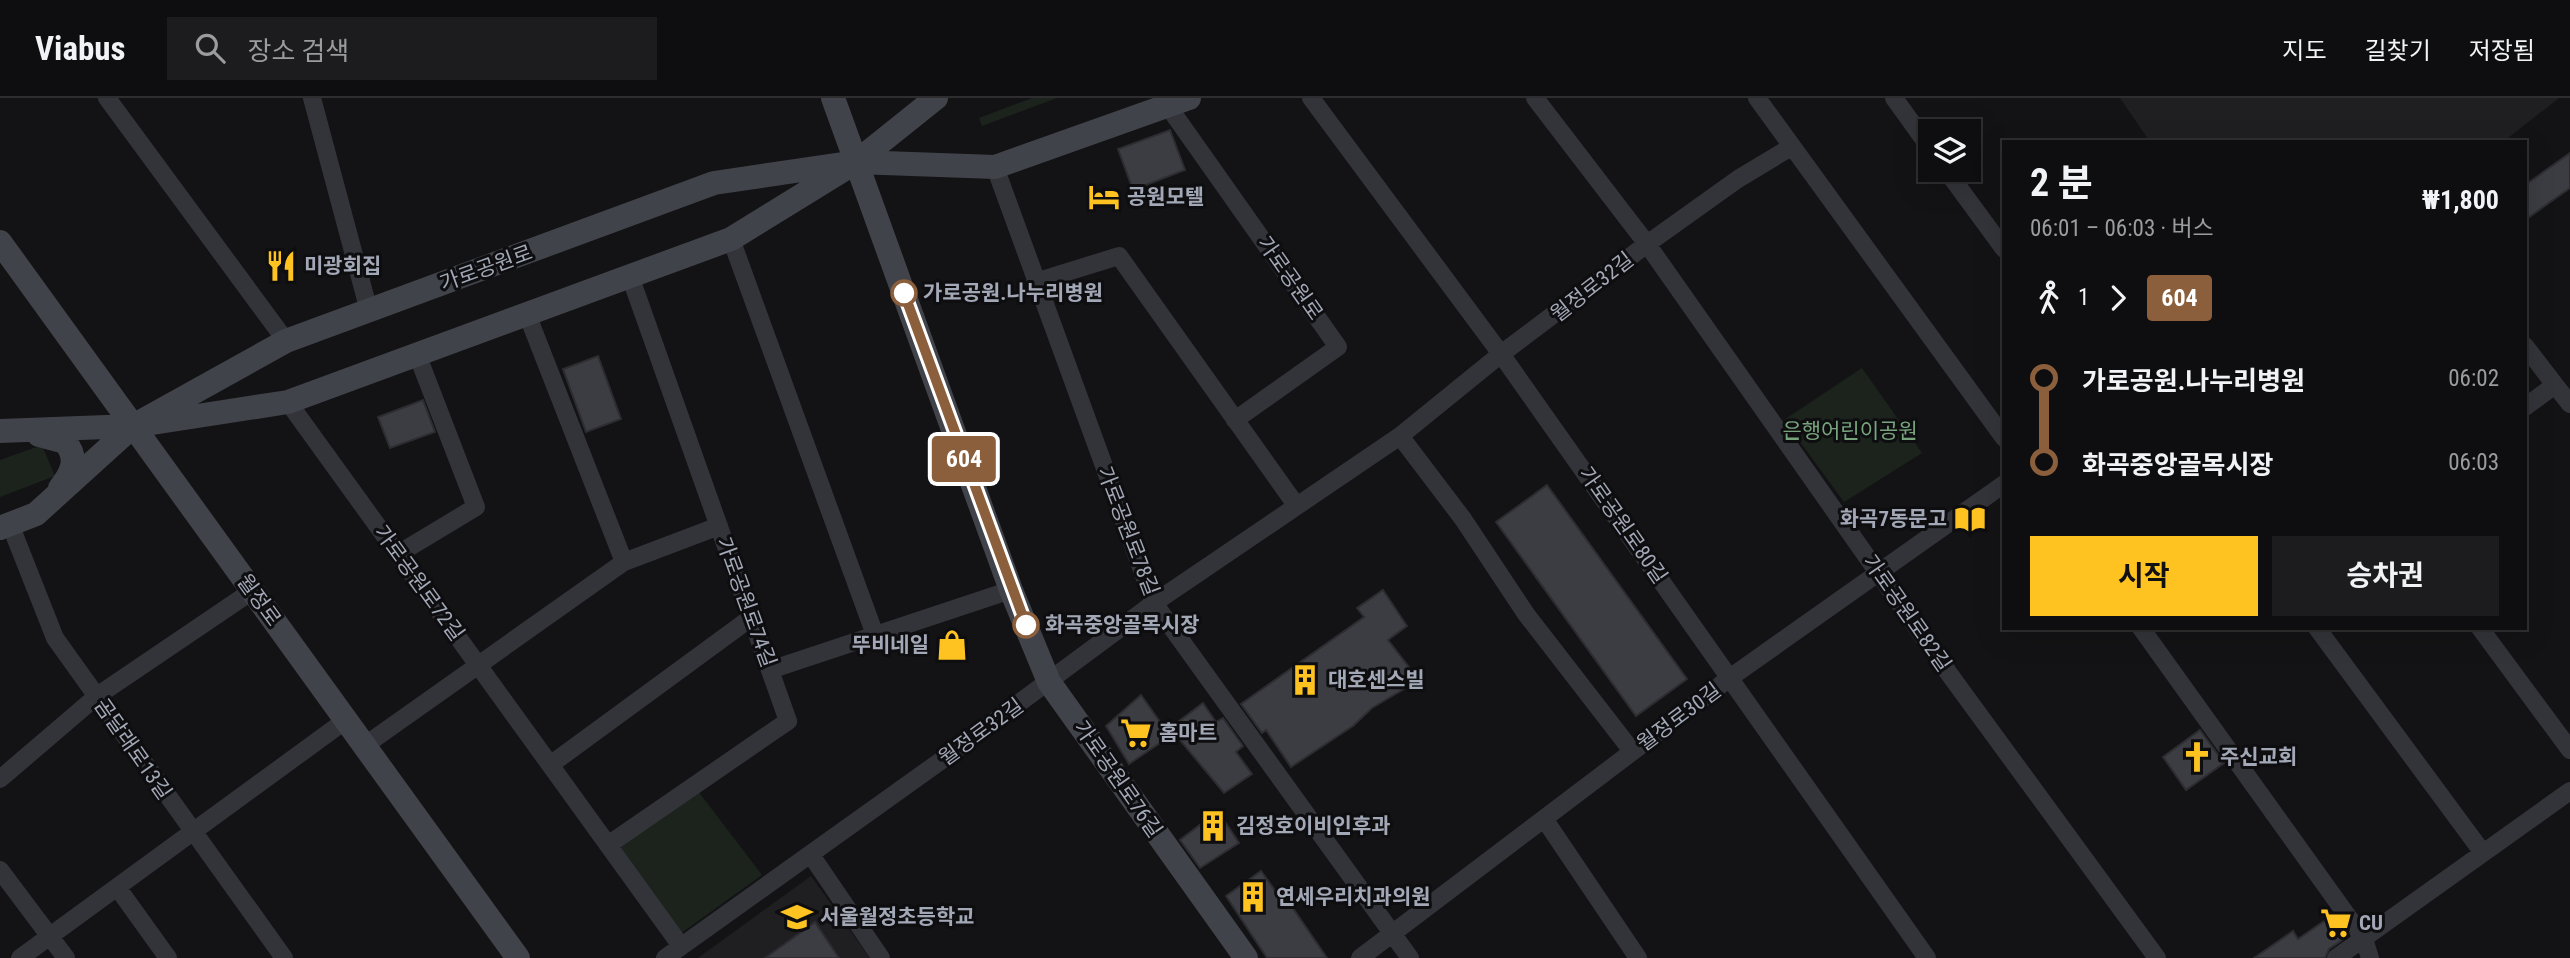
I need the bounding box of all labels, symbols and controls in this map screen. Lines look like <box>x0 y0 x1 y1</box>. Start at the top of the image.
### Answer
search box <box>167 17 657 80</box>
text: Viabus <box>35 29 125 68</box>
icon: search <box>191 29 229 67</box>
text: 장소 검색 <box>247 36 349 66</box>
text: 지도 <box>2282 37 2327 65</box>
text: 길찾기 <box>2365 37 2431 65</box>
text: 저장됨 <box>2469 37 2535 65</box>
map controls <box>1918 119 1981 182</box>
button: layers <box>1918 119 1981 182</box>
text: 2 분 <box>2030 161 2093 205</box>
hotel icon: 공원모텔 <box>1087 180 1121 214</box>
place label: 공원모텔 <box>1127 185 1204 209</box>
text: ₩1,800 <box>2422 185 2499 215</box>
text: 06:01 – 06:03 · 버스 <box>2030 215 2214 242</box>
street label: 가로공원로 <box>1252 232 1328 324</box>
street label: 가로공원로 <box>437 240 535 296</box>
street label: 월정로32길 <box>1546 247 1638 327</box>
restaurant icon: 미광회집 <box>264 249 298 283</box>
place label: 미광회집 <box>304 254 381 278</box>
icon: walk <box>2030 279 2068 317</box>
icon: forward <box>2099 279 2137 317</box>
marker: 가로공원.나누리병원 <box>891 280 917 306</box>
place label: 가로공원.나누리병원 <box>923 281 1103 305</box>
text: 1 <box>2078 284 2089 311</box>
text: 604 <box>2161 284 2198 312</box>
text: 06:02 <box>2448 365 2499 392</box>
text: 가로공원.나누리병원 <box>2082 366 2305 396</box>
park label: 은행어린이공원 <box>1782 419 1918 443</box>
line badge: 604 <box>924 436 1004 482</box>
text: 604 <box>946 445 982 473</box>
text: 06:03 <box>2448 449 2499 476</box>
text: 화곡중앙골목시장 <box>2082 450 2273 480</box>
street label: 가로공원로80길 <box>1574 462 1672 588</box>
street label: 가로공원로78길 <box>1092 463 1164 599</box>
library icon: 화곡7동문고 <box>1953 502 1987 536</box>
place label: 화곡7동문고 <box>1840 507 1947 531</box>
street label: 가로공원로72길 <box>369 521 469 645</box>
street label: 가로공원로74길 <box>711 534 781 670</box>
button: 시작 <box>2030 536 2258 616</box>
button: 승차권 <box>2272 536 2499 616</box>
street label: 가로공원로82길 <box>1858 550 1956 676</box>
street label: 월정로 <box>232 569 286 631</box>
marker: 화곡중앙골목시장 <box>1013 612 1039 638</box>
place label: 화곡중앙골목시장 <box>1045 613 1200 637</box>
shop icon: 뚜비네일 <box>935 628 969 662</box>
place label: 뚜비네일 <box>852 633 929 657</box>
building icon: 대호센스빌 <box>1288 663 1322 697</box>
place label: 대호센스빌 <box>1328 668 1425 692</box>
street label: 월정로30길 <box>1633 678 1725 756</box>
street label: 월정로32길 <box>934 693 1028 771</box>
street label: 곰달래로13길 <box>90 694 176 804</box>
street label: 가로공원로76길 <box>1069 716 1167 842</box>
supermarket icon: 홈마트 <box>1119 716 1153 750</box>
place label: 홈마트 <box>1159 721 1217 745</box>
church icon: 주신교회 <box>2180 740 2214 774</box>
place label: 주신교회 <box>2220 745 2297 769</box>
building icon: 김정호이비인후과 <box>1196 809 1230 843</box>
place label: 김정호이비인후과 <box>1236 814 1391 838</box>
building icon: 연세우리치과의원 <box>1236 880 1270 914</box>
place label: 연세우리치과의원 <box>1276 885 1431 909</box>
school or university icon: 서울월정초등학교 <box>780 900 814 934</box>
place label: 서울월정초등학교 <box>820 905 975 929</box>
supermarket icon: CU <box>2319 906 2353 940</box>
place label: CU <box>2359 911 2383 935</box>

